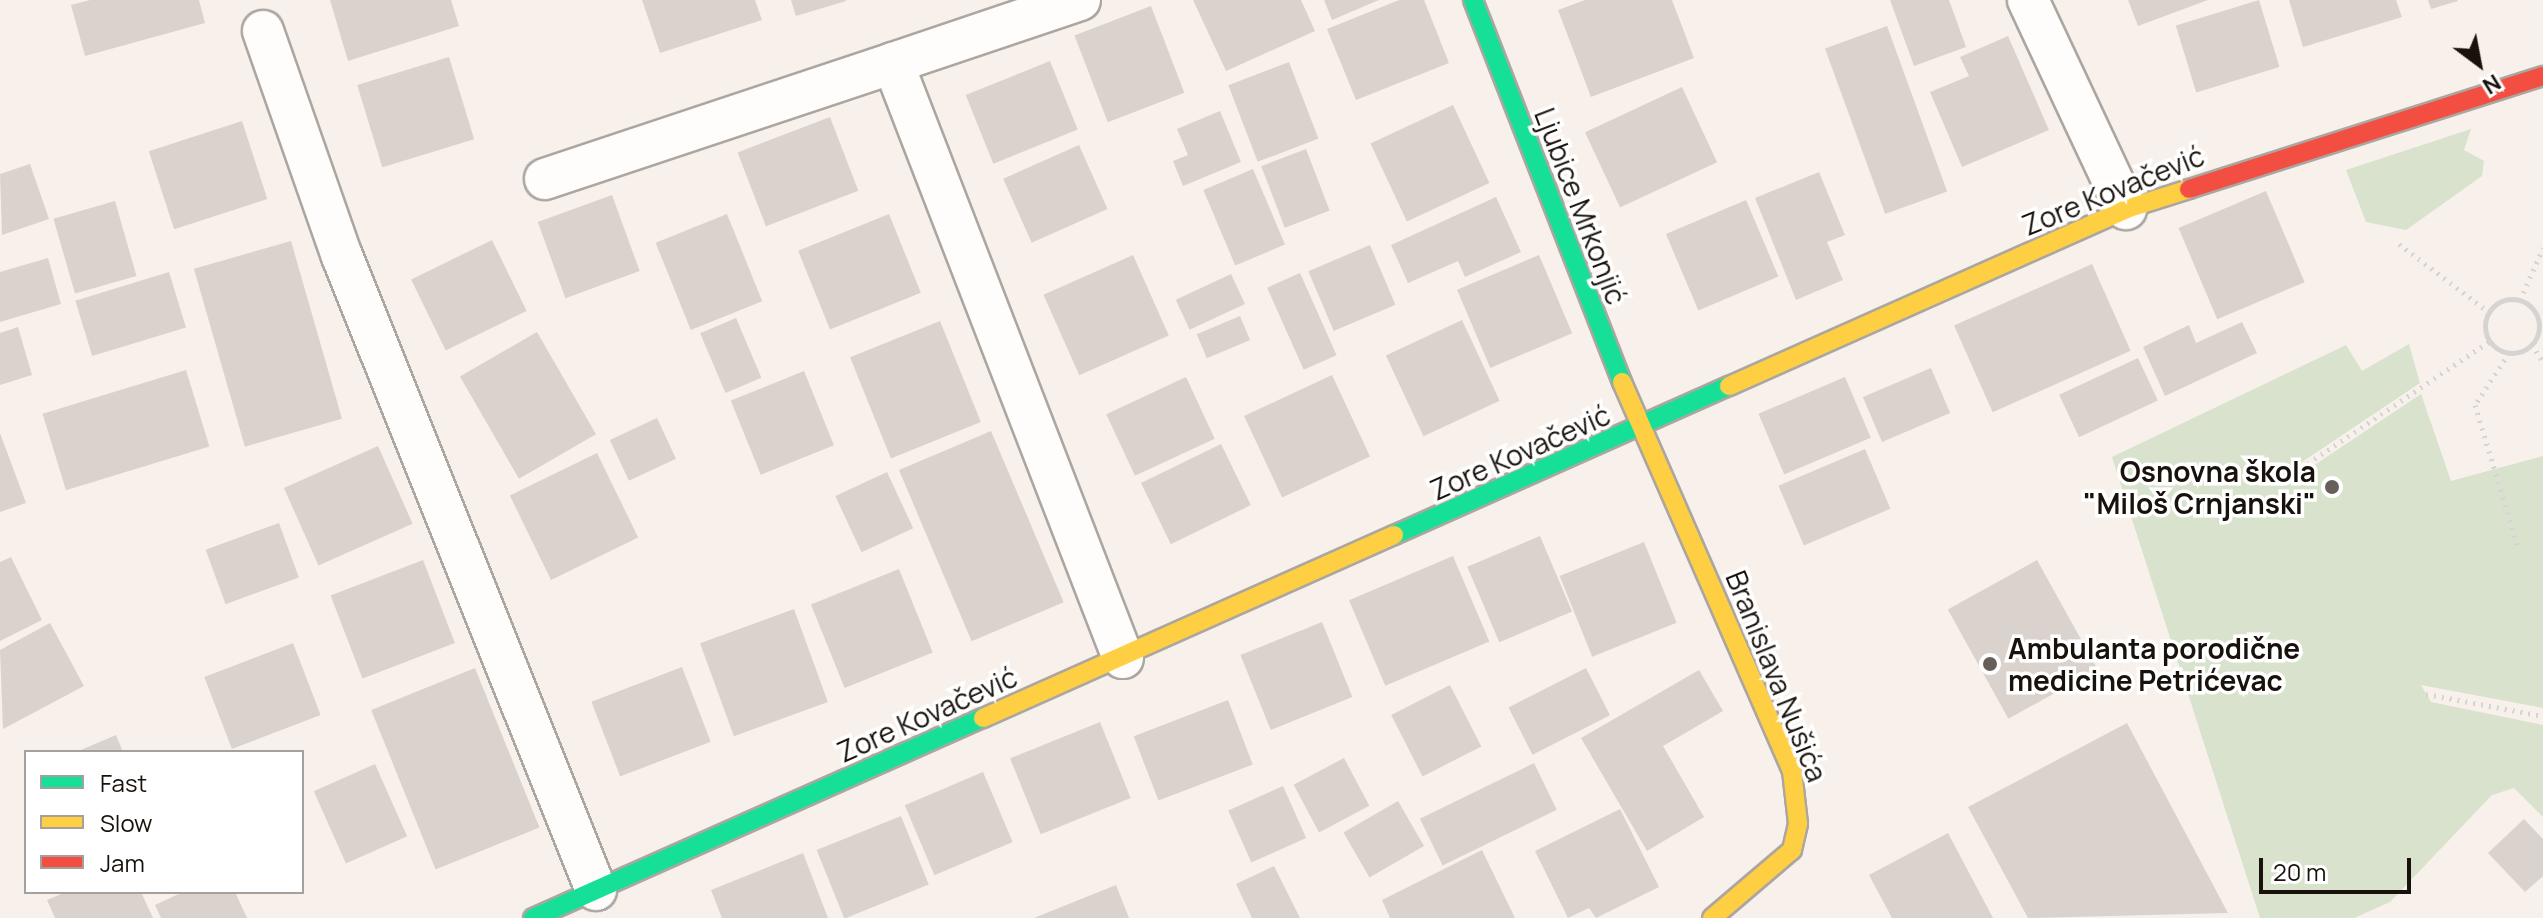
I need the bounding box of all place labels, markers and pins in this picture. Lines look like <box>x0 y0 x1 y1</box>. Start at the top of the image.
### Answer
place label: Osnovna škola "Miloš Crnjanski" <box>2083 454 2316 520</box>
marker: Osnovna škola "Miloš Crnjanski" <box>2323 478 2341 496</box>
place label: Ambulanta porodične medicine Petrićevac <box>2008 631 2300 697</box>
marker: Ambulanta porodične medicine Petrićevac <box>1979 653 2001 675</box>

